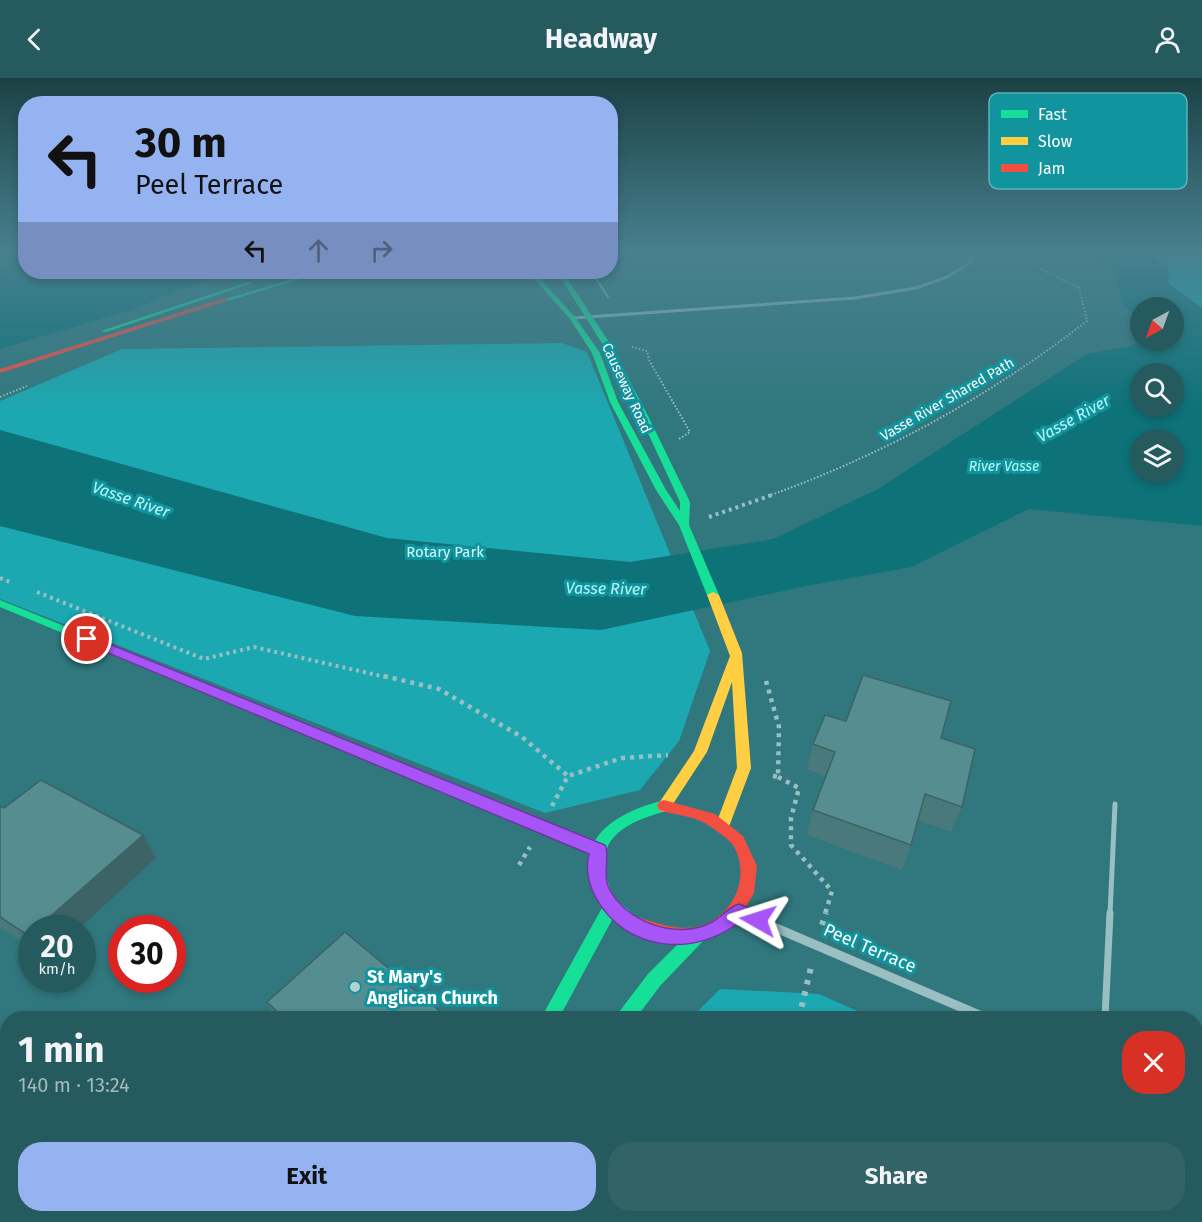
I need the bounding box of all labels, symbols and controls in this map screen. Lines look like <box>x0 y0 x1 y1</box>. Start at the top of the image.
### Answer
icon: back <box>18 23 51 56</box>
text: Headway <box>545 23 657 55</box>
icon: person <box>1151 23 1184 56</box>
legend <box>989 93 1187 189</box>
text: Fast <box>1038 105 1067 124</box>
text: 30 m <box>135 118 227 168</box>
icon: left <box>36 120 114 198</box>
text: Slow <box>1038 132 1073 151</box>
text: Jam <box>1038 159 1065 178</box>
text: Peel Terrace <box>135 169 283 201</box>
icon: left <box>239 234 272 267</box>
icon: ahead <box>302 234 335 267</box>
icon: right <box>365 234 398 267</box>
north arrow <box>1130 297 1184 351</box>
map controls <box>1130 297 1184 483</box>
street label: Causeway Road <box>598 340 655 436</box>
street label: Vasse River Shared Path <box>877 354 1017 445</box>
button: search <box>1130 363 1184 417</box>
water label: Vasse River <box>1033 390 1114 446</box>
button: layers <box>1130 429 1184 483</box>
water label: River Vasse <box>969 458 1039 475</box>
water label: Vasse River <box>90 477 173 522</box>
park label: Rotary Park <box>406 543 484 561</box>
water label: Vasse River <box>566 578 647 599</box>
pin <box>61 613 112 664</box>
icon: arrive <box>70 622 103 655</box>
position arrow <box>726 888 790 952</box>
speed limit sign: 30 <box>108 915 186 993</box>
street label: Peel Terrace <box>820 919 920 977</box>
text: 20 <box>40 929 74 965</box>
text: km/h <box>38 960 76 978</box>
place label: St Mary's Anglican Church <box>366 966 498 1009</box>
marker: St Mary's Anglican Church <box>348 980 362 994</box>
text: 1 min <box>18 1028 105 1072</box>
button: close <box>1122 1031 1185 1094</box>
text: 140 m · 13:24 <box>18 1073 130 1097</box>
button: Exit <box>18 1142 596 1211</box>
button: Share <box>608 1142 1185 1211</box>

